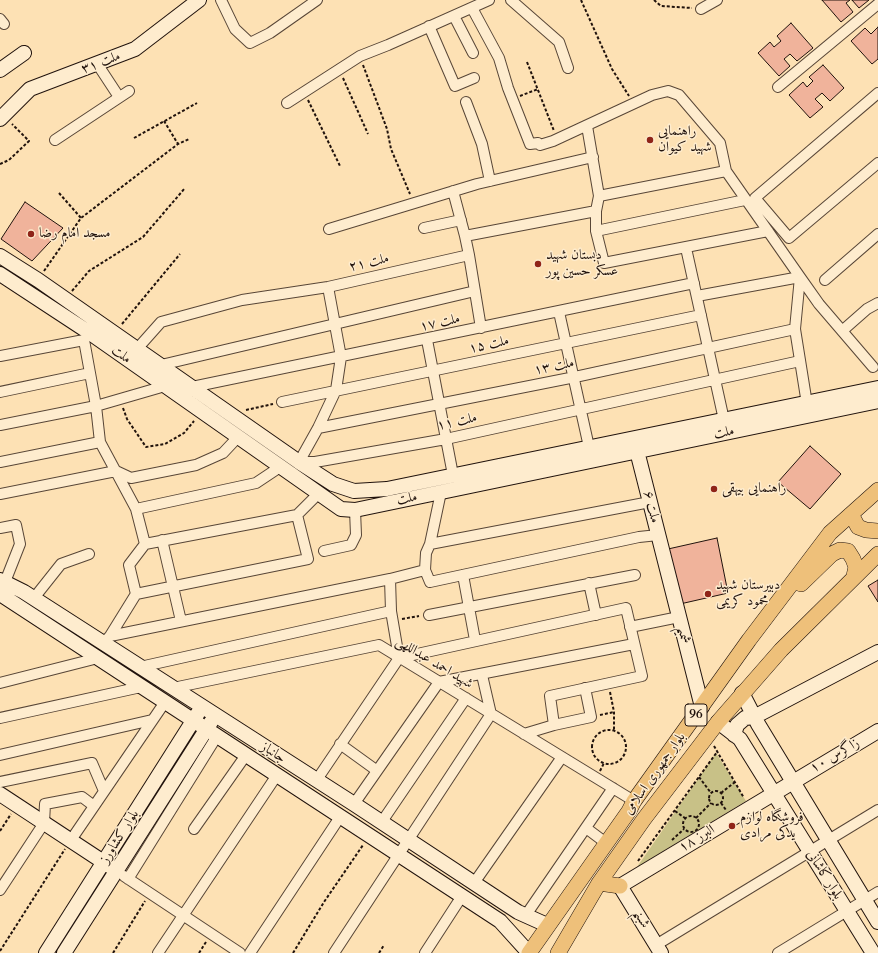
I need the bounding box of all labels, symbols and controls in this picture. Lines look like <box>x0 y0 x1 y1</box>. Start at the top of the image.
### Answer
street label: ملت ۳۱ <box>79 48 123 78</box>
place label: راهنمایی شهید کیوان <box>658 124 712 156</box>
marker: راهنمایی شهید کیوان <box>645 135 655 145</box>
place label: مسجد امام رضا <box>39 226 111 242</box>
marker: مسجد امام رضا <box>26 229 36 239</box>
place label: دبستان شهید عسکر حسین پور <box>546 248 618 280</box>
street label: ملت ۲۱ <box>347 250 391 276</box>
marker: دبستان شهید عسکر حسین پور <box>533 259 543 269</box>
street label: ملت ۱۷ <box>418 311 462 335</box>
street label: ملت ۱۵ <box>467 333 511 357</box>
street label: ملت <box>108 342 134 368</box>
street label: ملت ۱۳ <box>532 355 576 379</box>
street label: ملت ۱۱ <box>435 410 479 434</box>
street label: ملت <box>712 423 736 443</box>
place label: راهنمایی بیهقی <box>722 481 786 497</box>
marker: راهنمایی بیهقی <box>709 484 719 494</box>
street label: ملت <box>395 489 419 509</box>
street label: ملت ۶ <box>639 489 663 525</box>
place label: دبیرستان شهید محمود کریمی <box>716 578 780 610</box>
marker: دبیرستان شهید محمود کریمی <box>703 589 713 599</box>
street label: شمیم <box>673 624 693 646</box>
street label: شهید احمد عبداللهی <box>392 633 476 693</box>
road number: 96 <box>685 704 707 726</box>
street label: بلوار جمهوری اسلامی <box>620 730 690 818</box>
street label: زاگرس ۱۰ <box>807 735 863 777</box>
street label: جانباز <box>257 739 289 767</box>
street label: بلوار کشاورز <box>97 807 143 867</box>
place label: فروشگاه لوازم یدکی مرادی <box>740 810 804 842</box>
marker: فروشگاه لوازم یدکی مرادی <box>727 821 737 831</box>
street label: البرز ۱۸ <box>676 822 718 856</box>
street label: بلوار کاشانی <box>802 847 846 903</box>
street label: شبنم <box>629 906 653 932</box>

